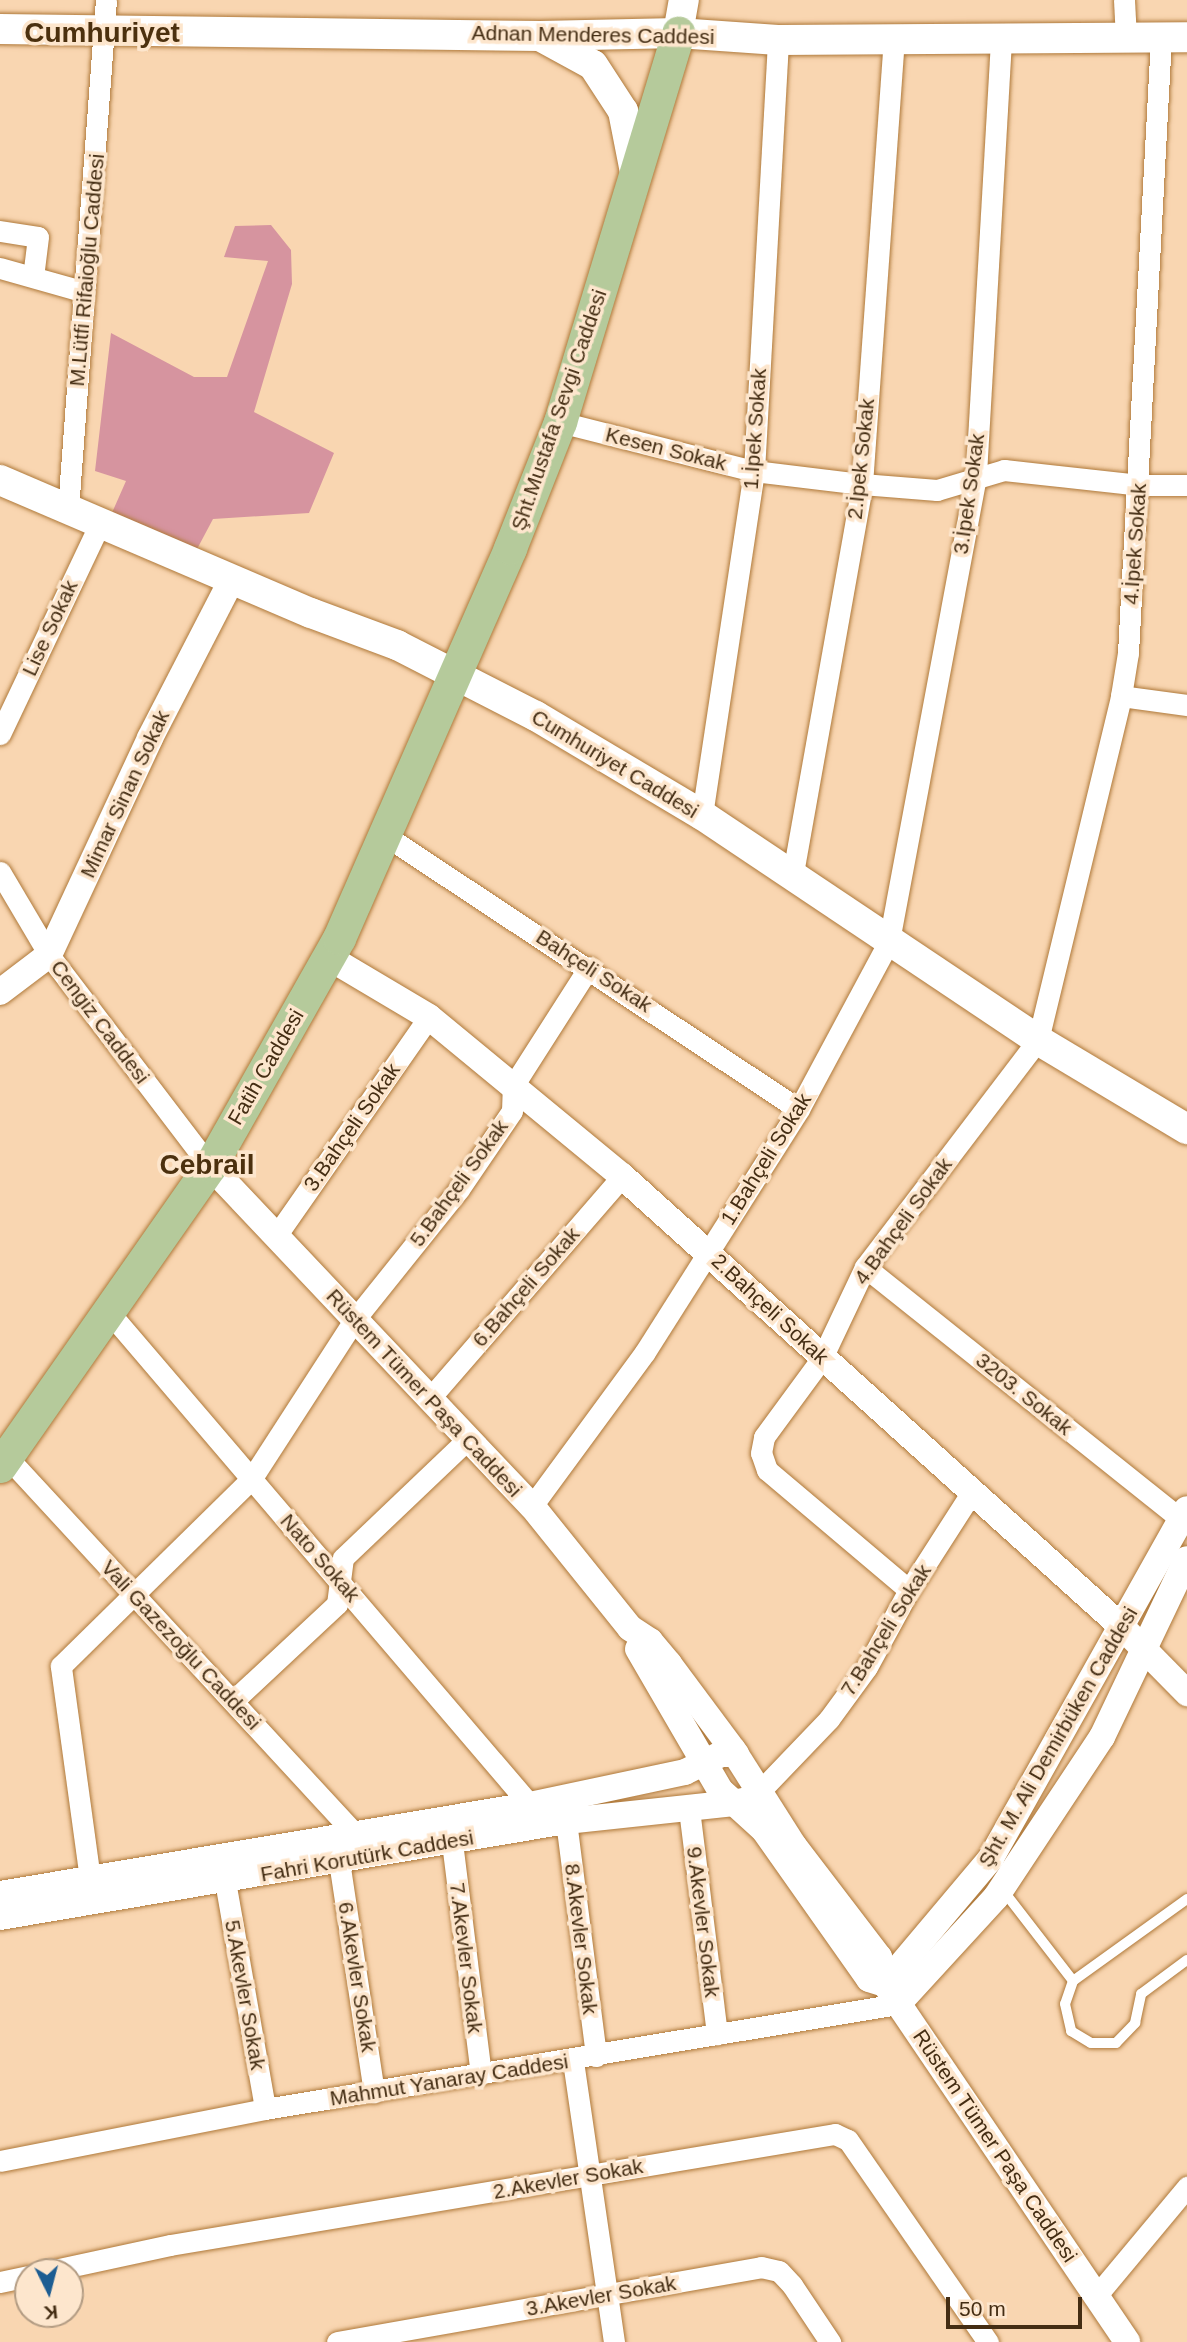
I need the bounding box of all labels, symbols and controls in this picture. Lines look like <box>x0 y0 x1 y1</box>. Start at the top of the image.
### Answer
district label: Cumhuriyet <box>24 16 180 50</box>
street label: Adnan Menderes Caddesi <box>471 20 715 50</box>
street label: M.Lütfi Rifaioğlu Caddesi <box>64 153 110 387</box>
street label: Şht.Mustafa Sevgi Caddesi <box>506 286 612 534</box>
street label: 1.İpek Sokak <box>738 368 772 490</box>
street label: 2.İpek Sokak <box>842 397 880 521</box>
street label: Kesen Sokak <box>603 422 729 476</box>
street label: 3.İpek Sokak <box>948 432 990 556</box>
street label: 4.İpek Sokak <box>1118 483 1152 605</box>
street label: Lise Sokak <box>17 576 83 680</box>
street label: Cumhuriyet Caddesi <box>527 704 703 824</box>
street label: Mimar Sinan Sokak <box>75 706 175 882</box>
street label: Bahçeli Sokak <box>531 924 657 1018</box>
street label: Cengiz Caddesi <box>45 955 155 1089</box>
street label: Fatih Caddesi <box>223 1005 309 1129</box>
street label: 3.Bahçeli Sokak <box>298 1058 406 1196</box>
street label: 1.Bahçeli Sokak <box>715 1088 817 1230</box>
street label: 5.Bahçeli Sokak <box>405 1115 513 1251</box>
district label: Cebrail <box>160 1148 254 1182</box>
street label: 4.Bahçeli Sokak <box>849 1153 957 1289</box>
street label: 6.Bahçeli Sokak <box>467 1222 585 1352</box>
street label: 2.Bahçeli Sokak <box>706 1248 834 1370</box>
street label: Rüstem Tümer Paşa Caddesi <box>321 1284 527 1502</box>
street label: 3203. Sokak <box>971 1347 1077 1441</box>
street label: Nato Sokak <box>275 1509 365 1607</box>
street label: Vali Gazezoğlu Caddesi <box>96 1555 266 1735</box>
street label: 7.Bahçeli Sokak <box>835 1559 937 1701</box>
street label: Şht. M. Ali Demirbüken Caddesi <box>973 1602 1143 1872</box>
street label: Fahri Korutürk Caddesi <box>258 1825 476 1887</box>
street label: 9.Akevler Sokak <box>681 1845 725 1999</box>
street label: 8.Akevler Sokak <box>559 1862 603 2016</box>
street label: 7.Akevler Sokak <box>444 1881 488 2035</box>
street label: 6.Akevler Sokak <box>333 1900 381 2054</box>
street label: 5.Akevler Sokak <box>219 1918 271 2072</box>
street label: Rüstem Tümer Paşa Caddesi <box>908 2025 1082 2267</box>
street label: Mahmut Yanaray Caddesi <box>328 2049 570 2111</box>
street label: 2.Akevler Sokak <box>491 2153 645 2205</box>
north arrow <box>14 2258 84 2328</box>
street label: 3.Akevler Sokak <box>524 2270 678 2322</box>
scale bar <box>949 2282 1086 2326</box>
text: 50 m <box>959 2297 1006 2320</box>
text: K <box>43 2301 59 2324</box>

